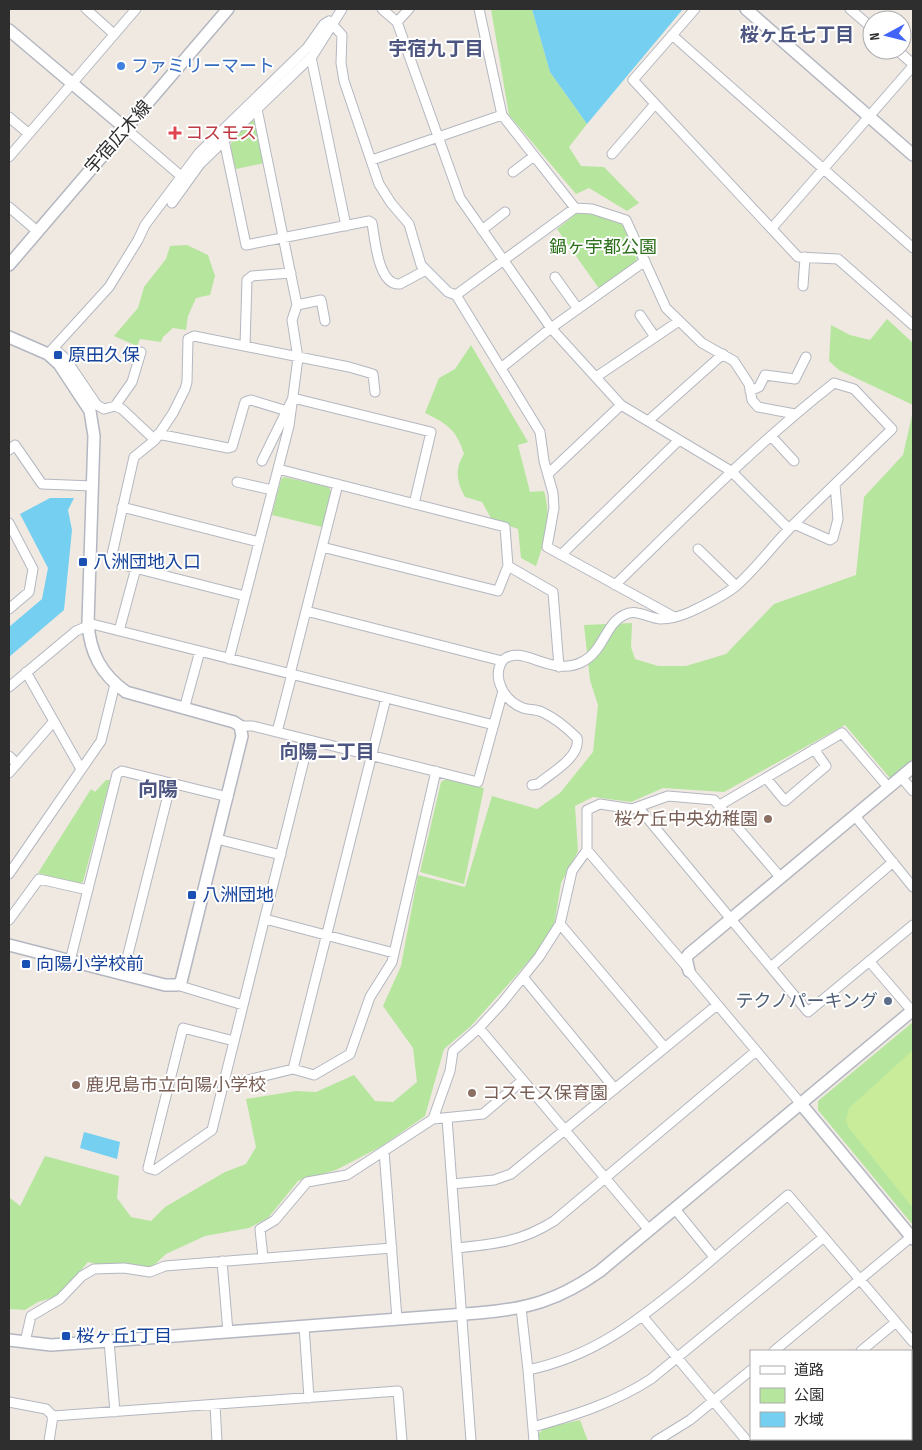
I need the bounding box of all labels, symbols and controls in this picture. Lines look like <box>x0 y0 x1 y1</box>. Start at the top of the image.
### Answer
north arrow <box>862 10 912 60</box>
district label: 桜ヶ丘七丁目 <box>740 24 854 47</box>
text: N <box>866 32 883 41</box>
district label: 宇宿九丁目 <box>388 38 484 61</box>
place label: ファミリーマート <box>131 56 275 77</box>
marker: ファミリーマート <box>115 60 127 72</box>
street label: 宇宿広木線 <box>81 96 156 178</box>
place label: コスモス <box>185 123 257 144</box>
marker: コスモス <box>169 127 181 139</box>
park label: 鍋ヶ宇都公園 <box>549 237 657 258</box>
place label: 原田久保 <box>68 345 140 366</box>
marker: 原田久保 <box>52 349 64 361</box>
place label: 八洲団地入口 <box>93 552 201 573</box>
marker: 八洲団地入口 <box>77 556 89 568</box>
district label: 向陽二丁目 <box>279 741 375 764</box>
district label: 向陽 <box>138 778 178 802</box>
place label: 桜ケ丘中央幼稚園 <box>614 809 758 830</box>
marker: 桜ケ丘中央幼稚園 <box>762 813 774 825</box>
place label: 八洲団地 <box>202 885 274 906</box>
marker: 八洲団地 <box>186 889 198 901</box>
place label: 向陽小学校前 <box>36 954 144 975</box>
marker: 向陽小学校前 <box>20 958 32 970</box>
place label: テクノパーキング <box>736 991 878 1012</box>
marker: テクノパーキング <box>882 995 894 1007</box>
place label: 鹿児島市立向陽小学校 <box>86 1075 266 1096</box>
marker: 鹿児島市立向陽小学校 <box>70 1079 82 1091</box>
place label: コスモス保育園 <box>482 1083 608 1104</box>
marker: コスモス保育園 <box>466 1087 478 1099</box>
place label: 桜ヶ丘1丁目 <box>76 1326 172 1347</box>
marker: 桜ヶ丘1丁目 <box>60 1330 72 1342</box>
legend <box>750 1350 912 1440</box>
text: 道路 <box>794 1361 824 1380</box>
text: 公園 <box>794 1386 824 1405</box>
text: 水域 <box>794 1411 824 1430</box>

